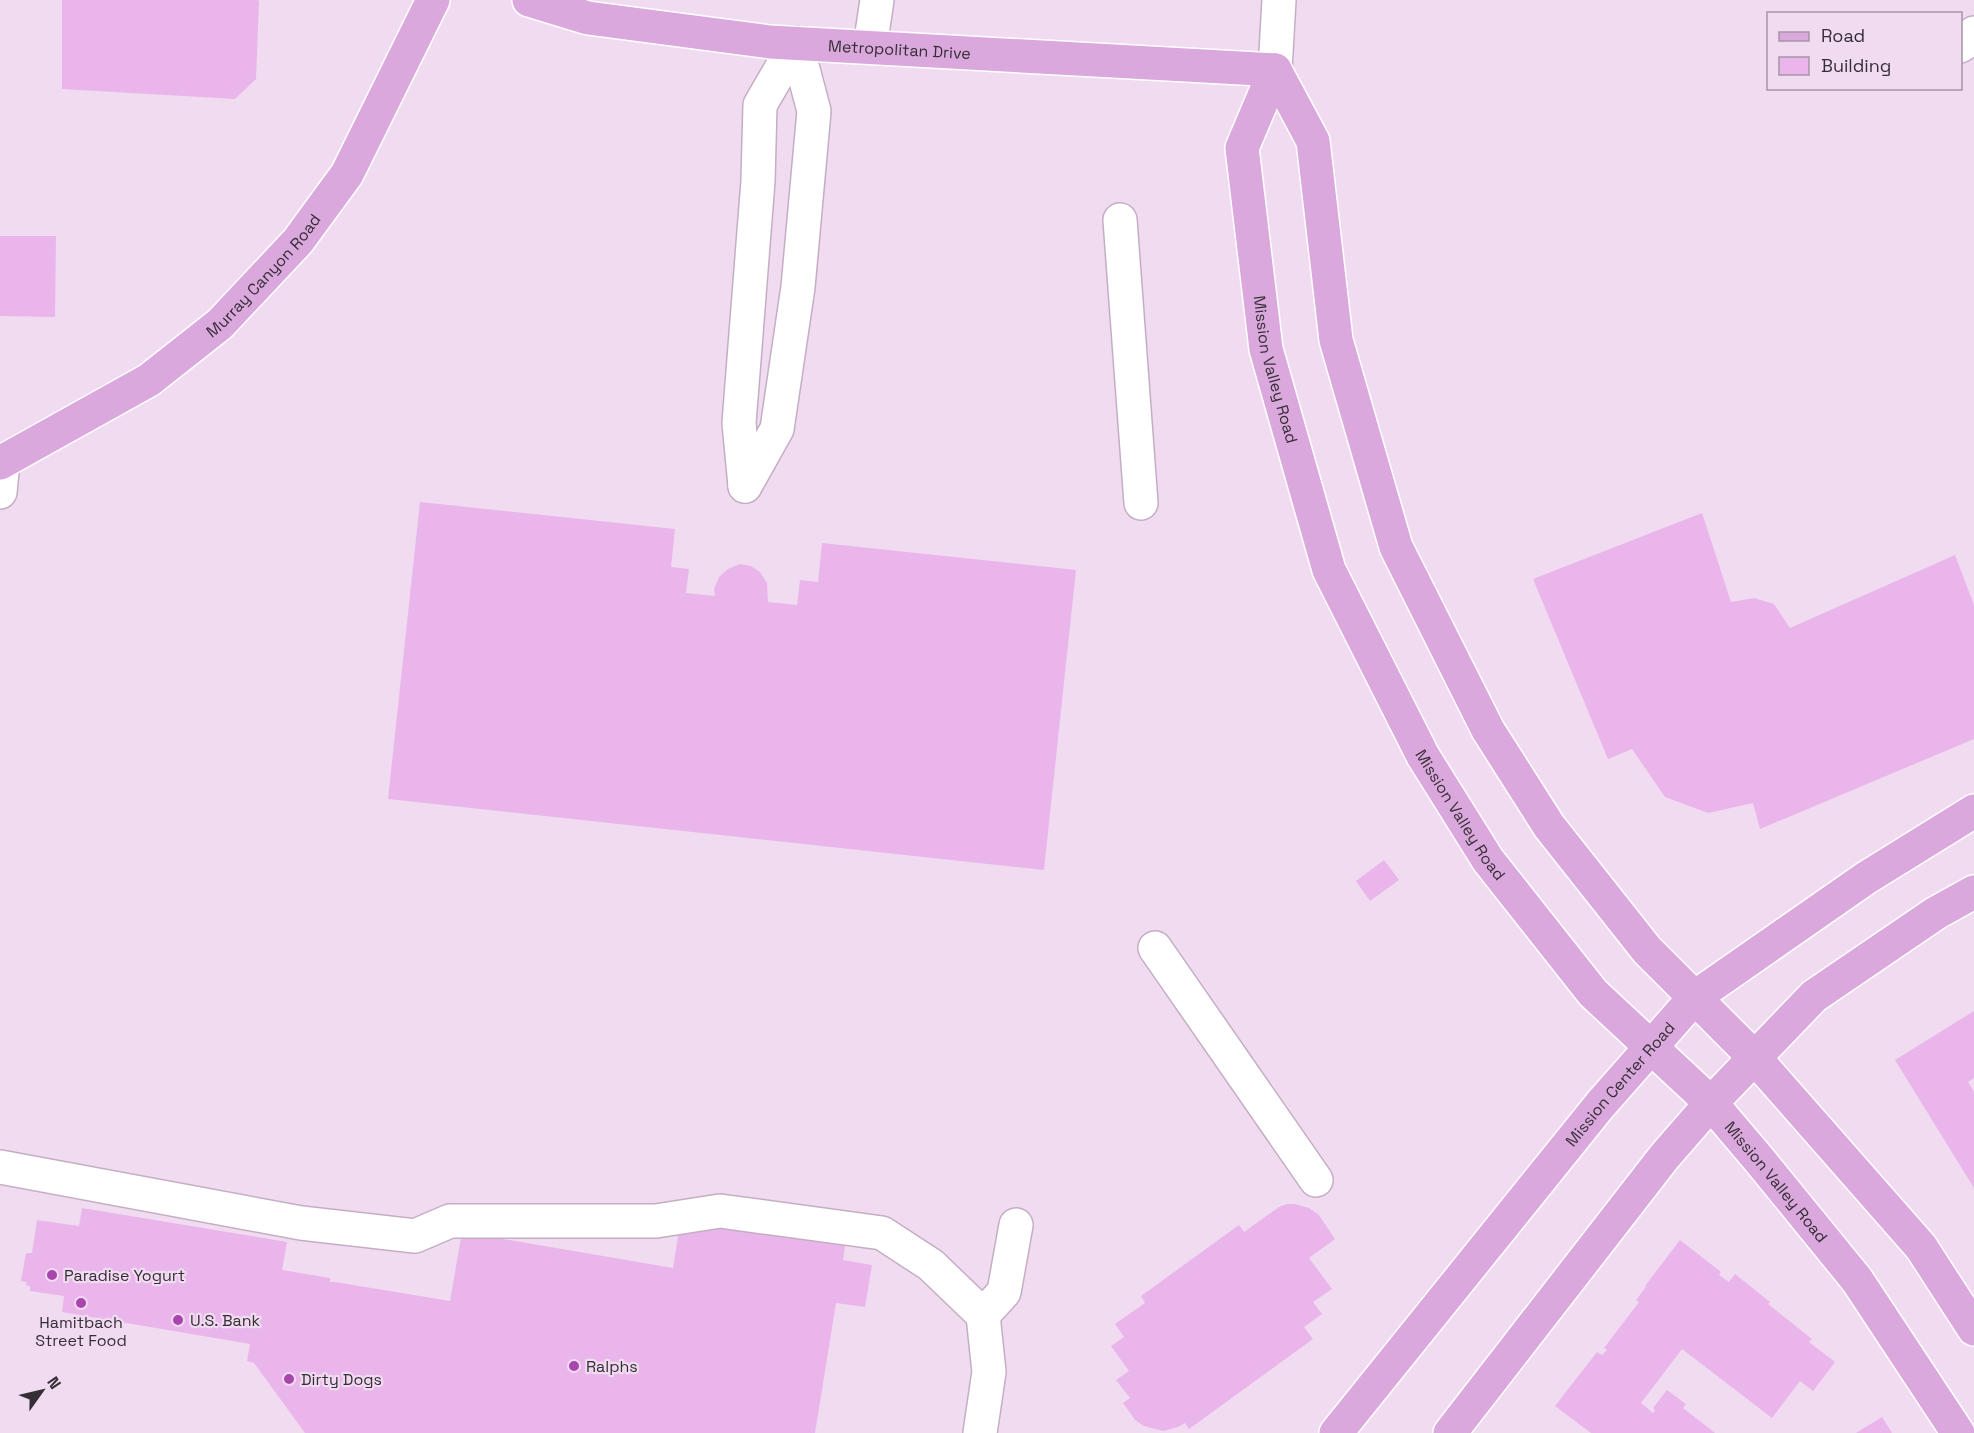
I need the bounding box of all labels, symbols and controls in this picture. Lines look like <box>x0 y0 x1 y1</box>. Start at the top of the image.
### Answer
legend <box>1767 12 1962 90</box>
text: Road <box>1821 24 1865 47</box>
street label: Metropolitan Drive <box>828 35 971 64</box>
text: Building <box>1821 54 1891 77</box>
street label: Murray Canyon Road <box>202 209 325 342</box>
street label: Mission Valley Road <box>1249 294 1303 446</box>
street label: Mission Valley Road <box>1411 745 1510 884</box>
street label: Mission Center Road <box>1561 1017 1679 1150</box>
street label: Mission Valley Road <box>1720 1117 1833 1247</box>
place label: Paradise Yogurt <box>64 1265 185 1286</box>
marker: Paradise Yogurt <box>45 1268 59 1282</box>
marker: Hamitbach Street Food <box>74 1296 88 1310</box>
place label: U.S. Bank <box>190 1310 260 1331</box>
place label: Hamitbach Street Food <box>35 1312 127 1351</box>
marker: U.S. Bank <box>171 1313 185 1327</box>
place label: Ralphs <box>586 1356 638 1377</box>
marker: Ralphs <box>567 1359 581 1373</box>
north arrow <box>12 1361 72 1421</box>
place label: Dirty Dogs <box>301 1369 382 1390</box>
marker: Dirty Dogs <box>282 1372 296 1386</box>
text: N <box>42 1373 66 1393</box>

